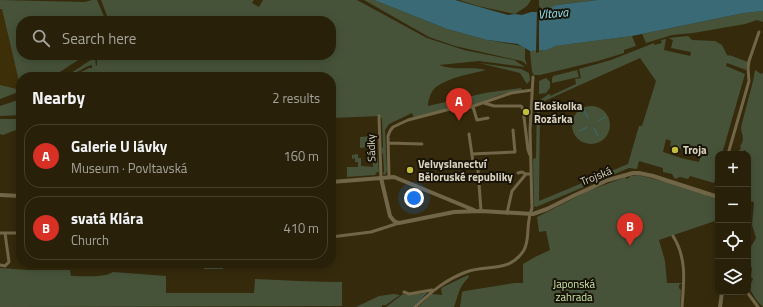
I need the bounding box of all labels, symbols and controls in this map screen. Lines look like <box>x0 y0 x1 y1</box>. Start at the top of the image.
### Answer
water label: Vltava <box>537 2 570 24</box>
search box <box>16 16 336 60</box>
icon: search <box>30 27 52 49</box>
text: Search here <box>62 27 136 50</box>
text: Nearby <box>32 85 85 111</box>
text: 2 results <box>272 88 320 108</box>
pin: A <box>446 88 472 121</box>
place label: Ekoškolka Rozárka <box>534 98 583 127</box>
marker: Ekoškolka Rozárka <box>521 107 531 117</box>
street label: Sádky <box>362 133 379 162</box>
text: Galerie U lávky <box>71 135 167 158</box>
place label: Troja <box>683 142 707 158</box>
marker: Troja <box>670 145 680 155</box>
text: A <box>42 146 50 166</box>
text: 160 m <box>283 146 319 166</box>
map controls <box>715 151 751 295</box>
button: + <box>715 151 751 187</box>
place label: Velvyslanectví Běloruské republiky <box>418 156 513 185</box>
text: Museum · Povltavská <box>71 158 187 178</box>
street label: Trojská <box>578 162 615 190</box>
marker: Velvyslanectví Běloruské republiky <box>405 165 415 175</box>
button: − <box>715 187 751 223</box>
your location <box>404 188 424 208</box>
text: svatá Klára <box>71 207 143 230</box>
pin: B <box>617 213 643 246</box>
text: B <box>42 218 50 238</box>
text: 410 m <box>283 218 319 238</box>
button: locate <box>715 223 751 259</box>
text: Church <box>71 230 109 250</box>
button: layers <box>715 259 751 295</box>
park label: Japonská zahrada <box>553 276 596 305</box>

